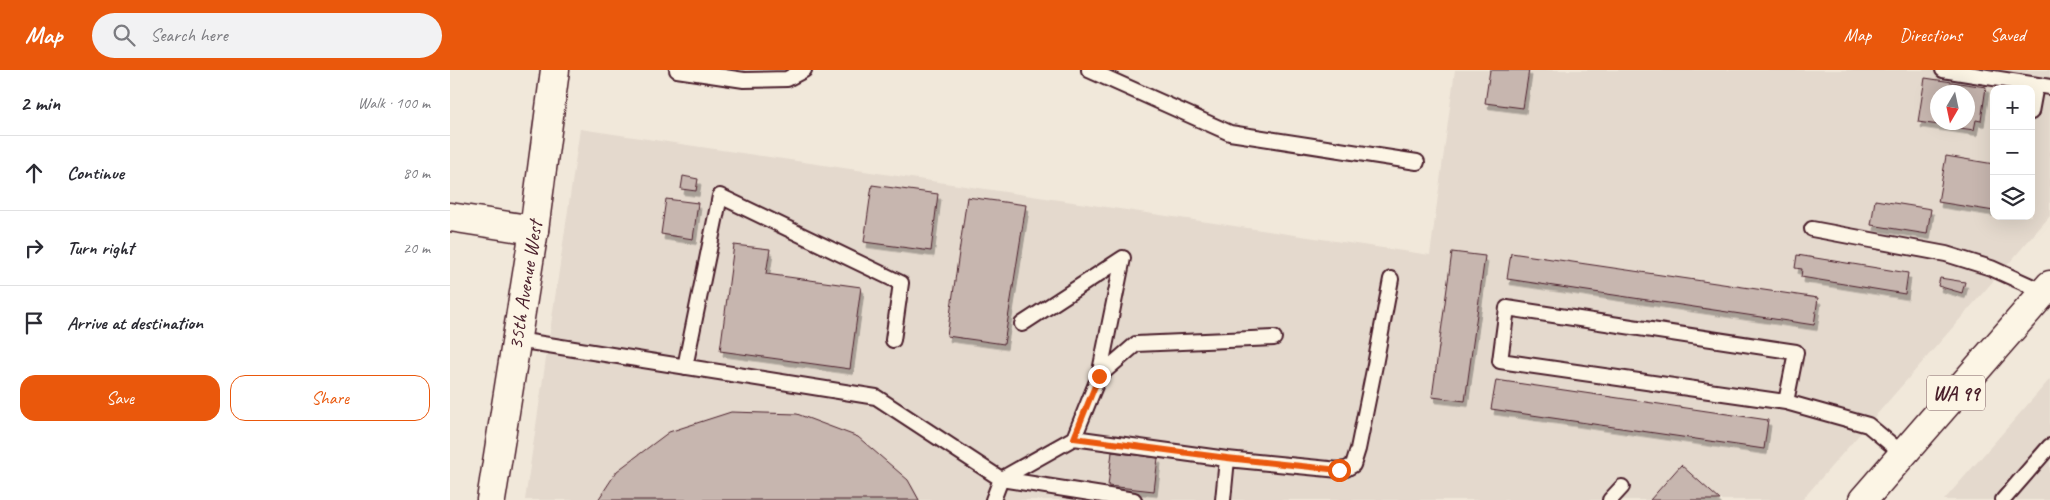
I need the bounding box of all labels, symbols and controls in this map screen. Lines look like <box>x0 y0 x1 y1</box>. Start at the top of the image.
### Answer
search box <box>92 13 442 58</box>
text: Map <box>25 20 62 50</box>
icon: search <box>110 21 138 49</box>
text: Search here <box>150 23 228 47</box>
text: Map <box>1844 24 1871 46</box>
text: Directions <box>1899 24 1962 46</box>
text: Saved <box>1990 24 2025 46</box>
north arrow <box>1930 85 1975 130</box>
map controls <box>1990 85 2035 220</box>
button: + <box>1990 85 2035 130</box>
text: 2 min <box>20 90 60 116</box>
text: Walk · 100 m <box>358 93 430 113</box>
button: − <box>1990 130 2035 175</box>
icon: ahead <box>20 159 48 187</box>
text: Continue <box>67 161 124 185</box>
text: 80 m <box>403 163 430 183</box>
button: layers <box>1990 175 2035 220</box>
street label: 35th Avenue West <box>502 216 548 351</box>
icon: right <box>20 234 48 262</box>
text: Turn right <box>67 236 134 260</box>
text: 20 m <box>403 238 430 258</box>
icon: arrive <box>20 309 48 337</box>
text: Arrive at destination <box>67 311 203 335</box>
route end <box>1088 365 1111 388</box>
button: Save <box>20 375 220 421</box>
button: Share <box>230 375 430 421</box>
road number: WA 99 <box>1927 376 1985 410</box>
route start <box>1328 459 1351 482</box>

